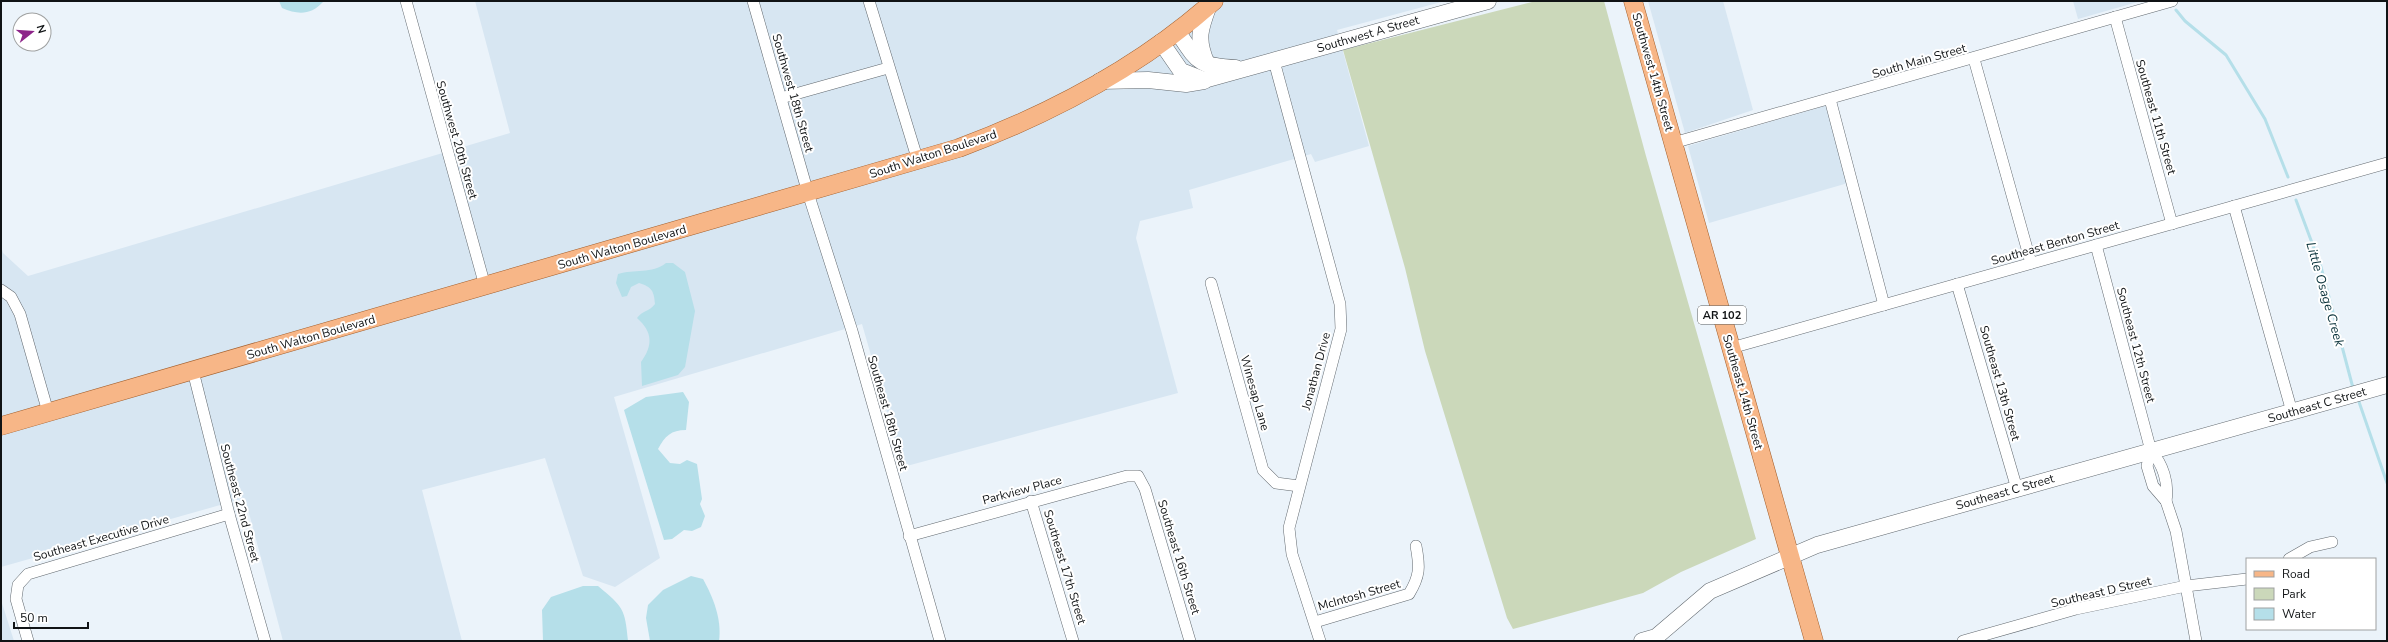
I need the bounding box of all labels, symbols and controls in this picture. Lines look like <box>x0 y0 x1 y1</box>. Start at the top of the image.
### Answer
street label: Southwest 14th Street <box>1628 11 1678 134</box>
north arrow <box>12 12 52 52</box>
street label: Southwest A Street <box>1315 12 1422 56</box>
text: N <box>33 23 49 35</box>
street label: Southwest 18th Street <box>768 32 818 155</box>
street label: South Main Street <box>1870 40 1969 82</box>
street label: Southeast 11th Street <box>2132 58 2180 177</box>
street label: Southwest 20th Street <box>432 79 482 202</box>
street label: South Walton Boulevard <box>867 126 999 182</box>
street label: Southeast Benton Street <box>1989 217 2122 269</box>
street label: South Walton Boulevard <box>556 221 688 273</box>
water label: Little Osage Creek <box>2302 240 2349 349</box>
street label: Southeast 12th Street <box>2113 286 2159 405</box>
road number: AR 102 <box>1698 306 1746 324</box>
street label: South Walton Boulevard <box>245 311 377 363</box>
street label: Southeast 13th Street <box>1976 324 2024 443</box>
street label: Jonathan Drive <box>1298 331 1334 412</box>
street label: Southeast 14th Street <box>1719 333 1767 452</box>
street label: Southeast 18th Street <box>864 354 912 473</box>
street label: Winesap Lane <box>1237 354 1273 432</box>
street label: Southeast C Street <box>2266 383 2369 427</box>
street label: Southeast 22nd Street <box>217 442 264 565</box>
street label: Southeast C Street <box>1954 470 2057 514</box>
street label: Parkview Place <box>981 472 1063 508</box>
street label: Southeast 16th Street <box>1154 498 1204 617</box>
street label: Southeast 17th Street <box>1040 508 1090 627</box>
street label: Southeast Executive Drive <box>31 511 171 565</box>
legend <box>2246 558 2376 630</box>
text: Road <box>2282 566 2310 582</box>
street label: Southeast D Street <box>2049 573 2153 611</box>
street label: McIntosh Street <box>1316 575 1403 614</box>
text: Park <box>2282 586 2307 602</box>
scale bar <box>14 604 88 630</box>
text: Water <box>2282 606 2316 622</box>
text: 50 m <box>20 610 48 626</box>

